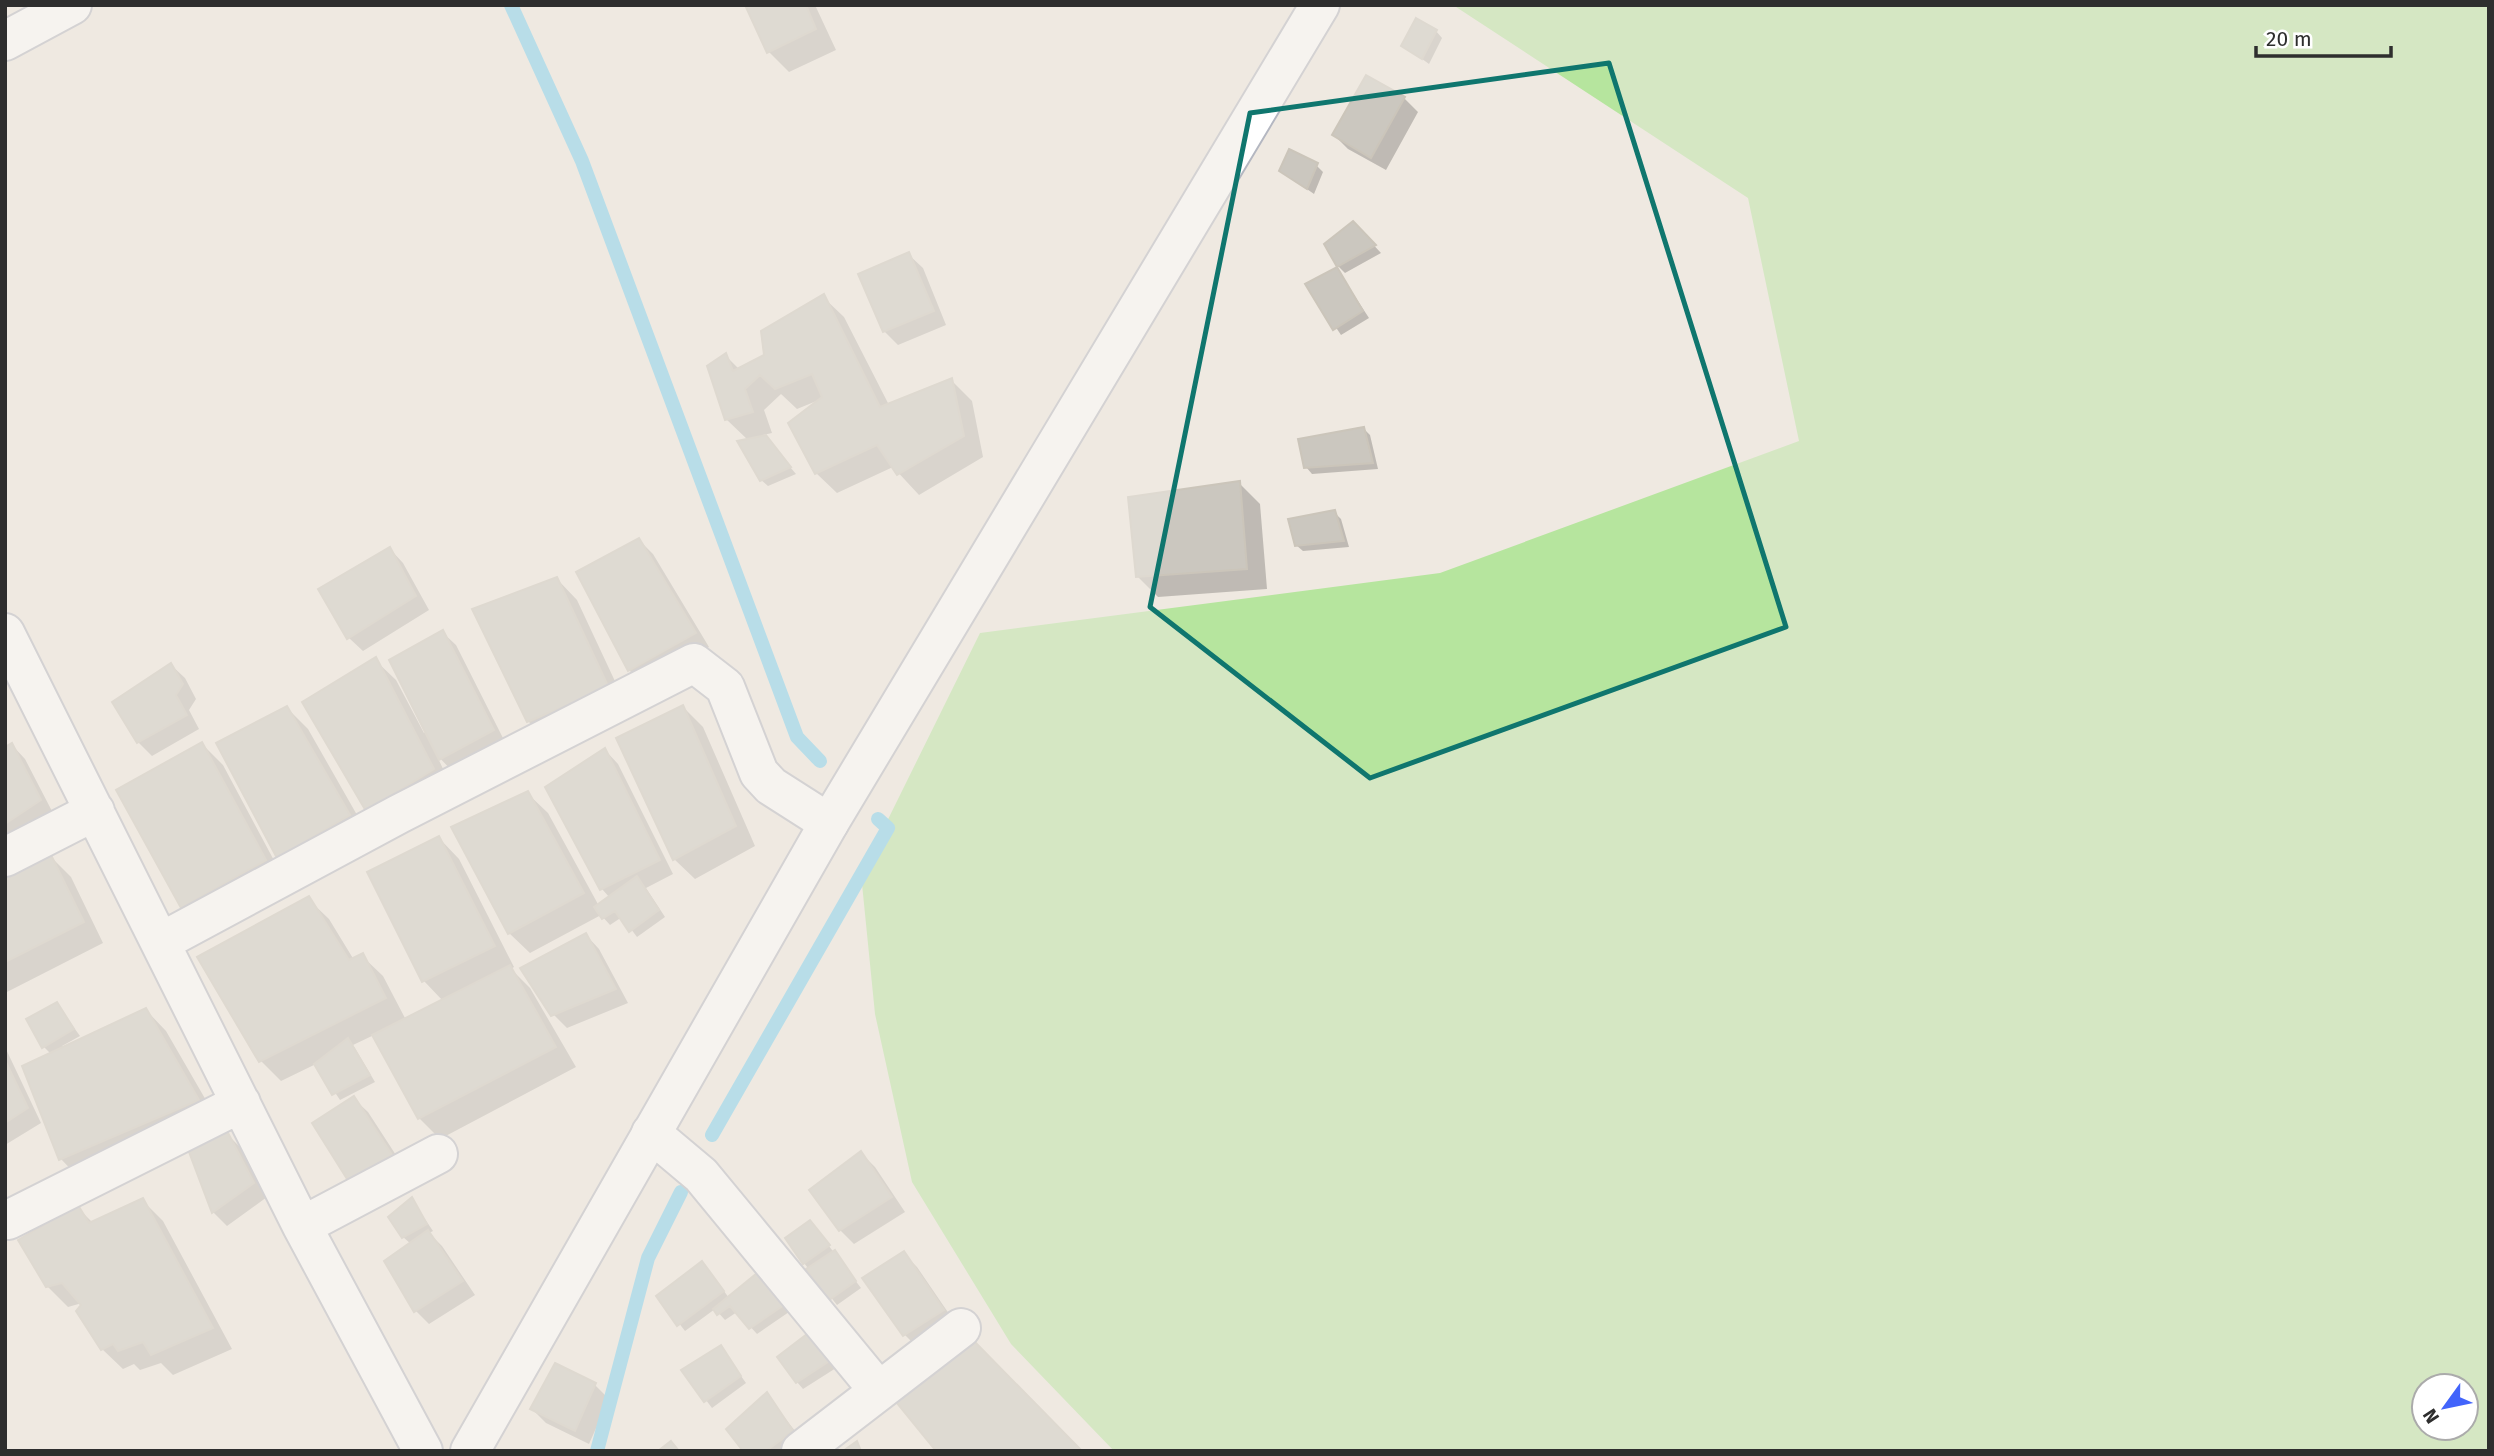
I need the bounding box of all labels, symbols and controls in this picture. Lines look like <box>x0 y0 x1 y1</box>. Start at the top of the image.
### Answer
scale bar <box>2256 14 2391 58</box>
text: 20 m <box>2266 26 2312 52</box>
north arrow <box>2410 1372 2480 1442</box>
text: N <box>2418 1404 2444 1428</box>

